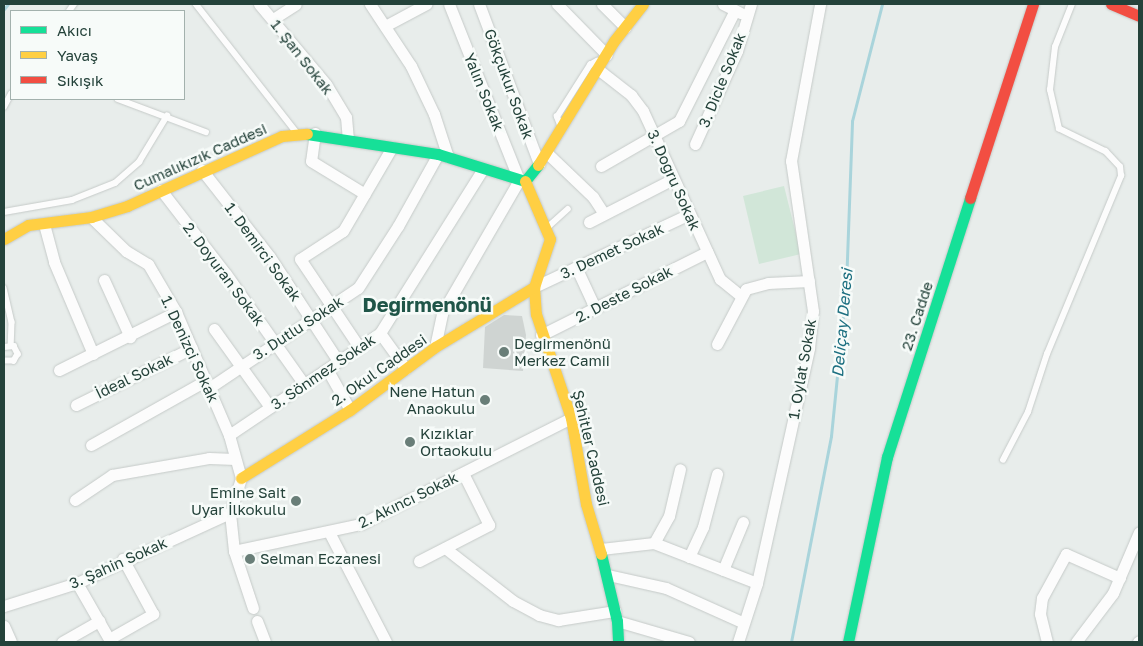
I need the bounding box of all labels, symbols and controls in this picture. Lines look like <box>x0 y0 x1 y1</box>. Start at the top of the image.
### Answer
legend <box>10 10 185 100</box>
street label: 1. Şan Sokak <box>267 16 337 98</box>
text: Akıcı <box>57 21 92 39</box>
street label: Gökçukur Sokak <box>481 26 537 142</box>
street label: 3. Dicle Sokak <box>695 30 749 130</box>
text: Yavaş <box>57 46 98 64</box>
street label: Yalın Sokak <box>460 50 508 134</box>
text: Sıkışık <box>57 71 104 89</box>
street label: Cumalıkızık Caddesi <box>131 119 269 195</box>
street label: 3. Doğru Sokak <box>644 127 704 233</box>
street label: 1. Demirci Sokak <box>221 199 305 305</box>
street label: 2. Doyuran Sokak <box>179 219 269 329</box>
street label: 3. Demet Sokak <box>558 219 666 283</box>
street label: 2. Deste Sokak <box>573 262 675 326</box>
water label: Deliçay Deresi <box>828 268 856 378</box>
street label: 23. Cadde <box>897 279 937 353</box>
street label: 3. Dutlu Sokak <box>249 292 347 364</box>
district label: Değirmenönü <box>362 292 492 316</box>
street label: 1. Denizci Sokak <box>157 293 223 405</box>
street label: 1. Oylat Sokak <box>784 317 820 421</box>
street label: 3. Sönmez Sokak <box>267 330 379 414</box>
street label: 2. Okul Caddesi <box>328 331 430 409</box>
place label: Değirmenönü Merkez Camii <box>514 334 611 369</box>
marker: Değirmenönü Merkez Camii <box>498 346 510 358</box>
street label: İdeal Sokak <box>93 350 175 402</box>
place label: Nene Hatun Anaokulu <box>389 382 475 417</box>
street label: Şehitler Caddesi <box>569 388 613 508</box>
marker: Nene Hatun Anaokulu <box>479 394 491 406</box>
place label: Kızıklar Ortaokulu <box>420 424 492 459</box>
marker: Kızıklar Ortaokulu <box>404 436 416 448</box>
street label: 2. Akıncı Sokak <box>355 468 461 532</box>
place label: Emine Sait Uyar İlkokulu <box>191 483 286 518</box>
marker: Emine Sait Uyar İlkokulu <box>290 495 302 507</box>
street label: 3. Şahin Sokak <box>66 533 170 593</box>
place label: Selman Eczanesi <box>260 550 381 568</box>
marker: Selman Eczanesi <box>244 553 256 565</box>

